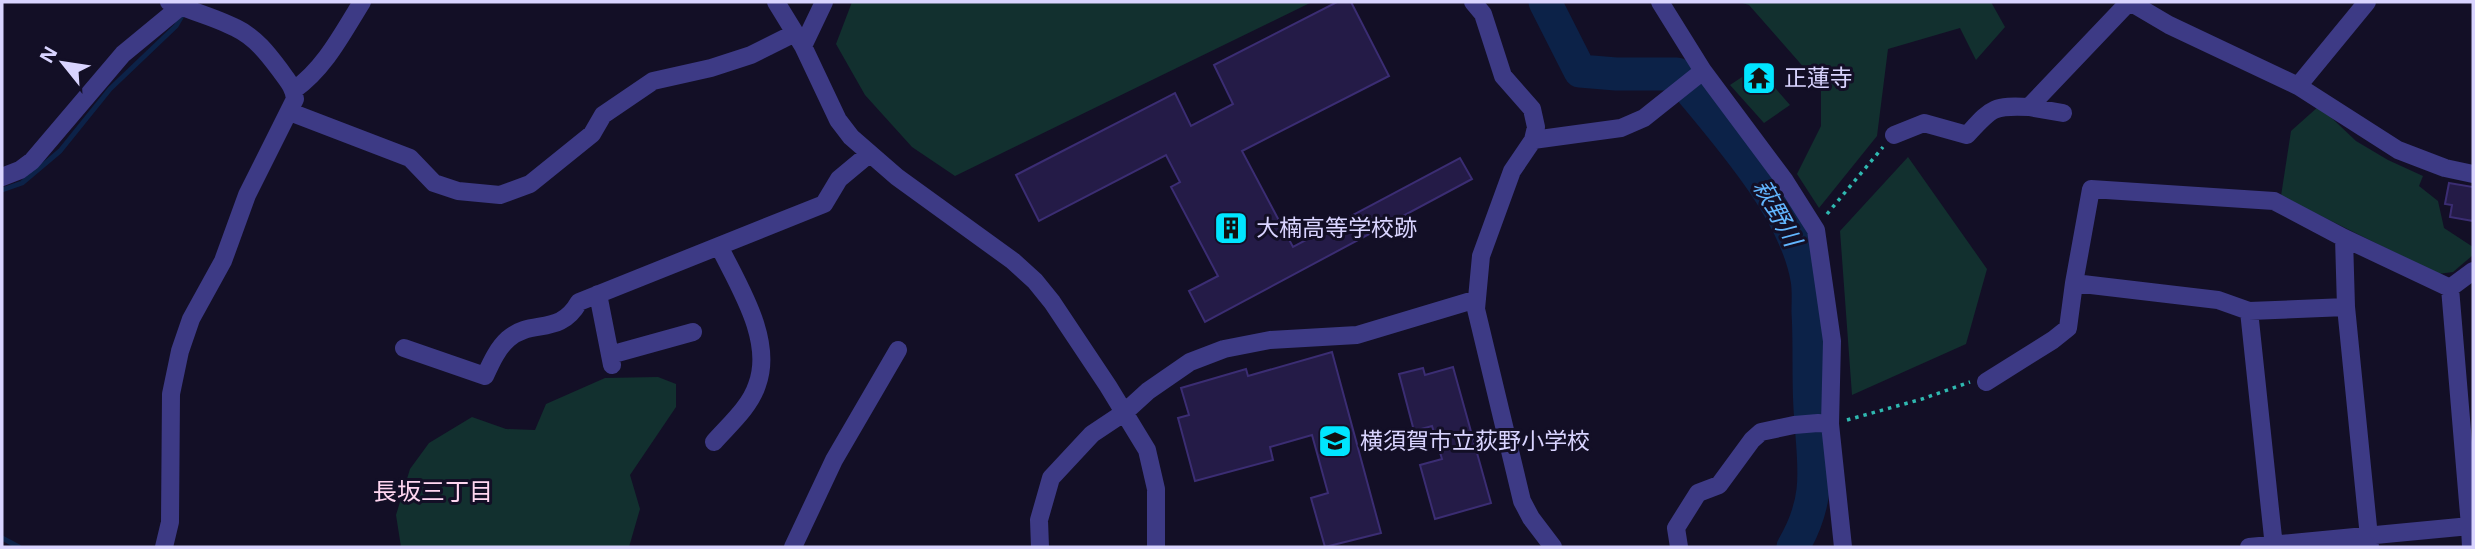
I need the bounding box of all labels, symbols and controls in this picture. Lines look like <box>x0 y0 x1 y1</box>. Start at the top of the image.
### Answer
north arrow <box>28 28 98 98</box>
text: N <box>33 41 63 68</box>
temple icon: 正蓮寺 <box>1740 59 1778 97</box>
place label: 正蓮寺 <box>1784 61 1853 93</box>
water label: 萩野川 <box>1746 173 1812 254</box>
building icon: 大楠高等学校跡 <box>1212 209 1250 247</box>
place label: 大楠高等学校跡 <box>1256 211 1417 243</box>
school or university icon: 横須賀市立荻野小学校 <box>1316 422 1354 460</box>
place label: 横須賀市立荻野小学校 <box>1360 424 1590 456</box>
district label: 長坂三丁目 <box>373 474 493 507</box>

